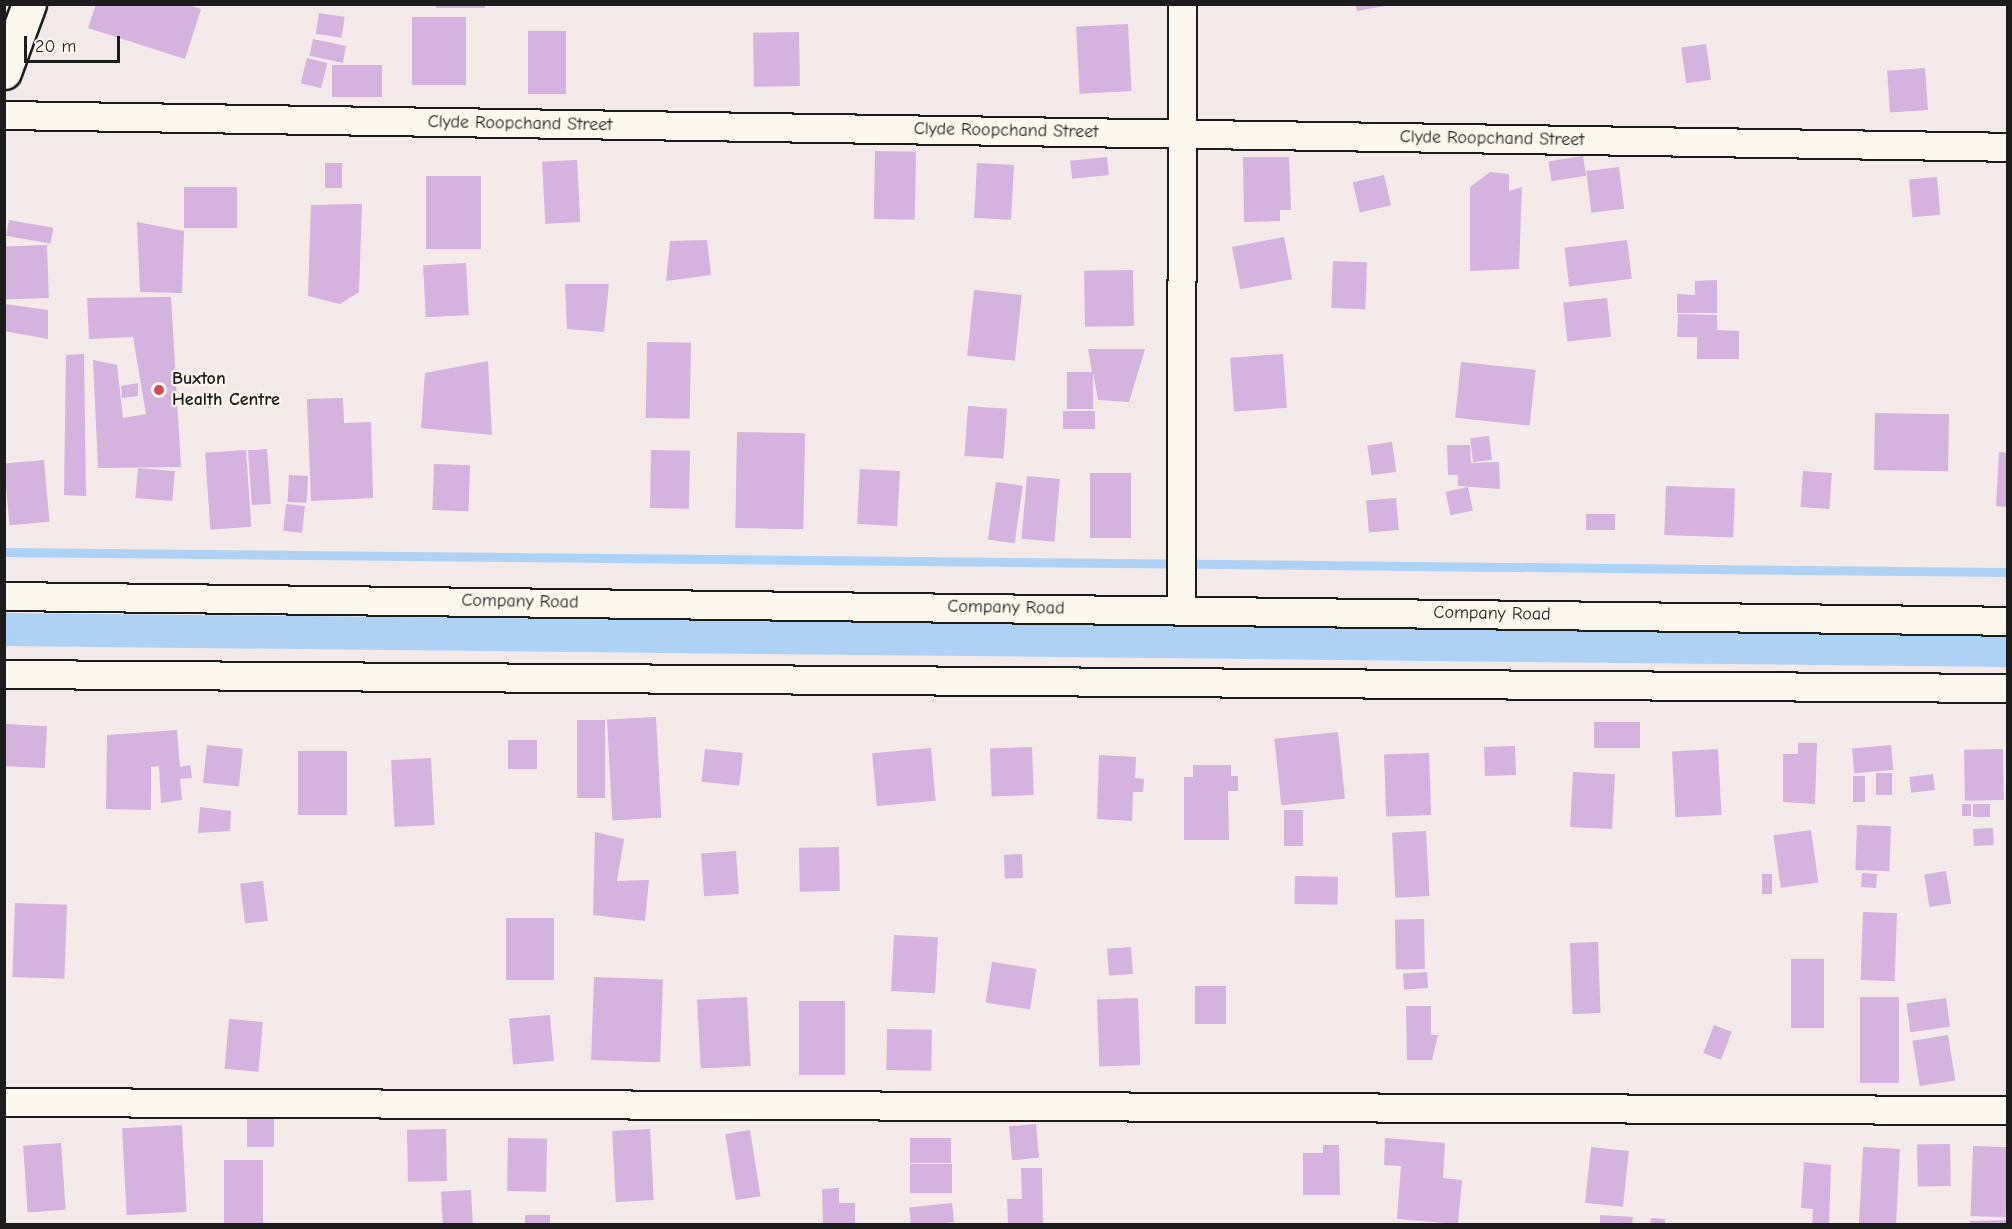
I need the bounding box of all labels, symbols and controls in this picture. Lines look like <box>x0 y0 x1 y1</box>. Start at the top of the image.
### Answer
scale bar <box>27 24 123 62</box>
text: 20 m <box>35 36 76 57</box>
street label: Clyde Roopchand Street <box>428 112 612 136</box>
street label: Clyde Roopchand Street <box>914 119 1098 143</box>
street label: Clyde Roopchand Street <box>1400 127 1584 151</box>
place label: Buxton Health Centre <box>172 369 280 412</box>
marker: Buxton Health Centre <box>150 381 168 399</box>
street label: Company Road <box>461 590 579 614</box>
street label: Company Road <box>947 596 1065 620</box>
street label: Company Road <box>1433 602 1551 626</box>

